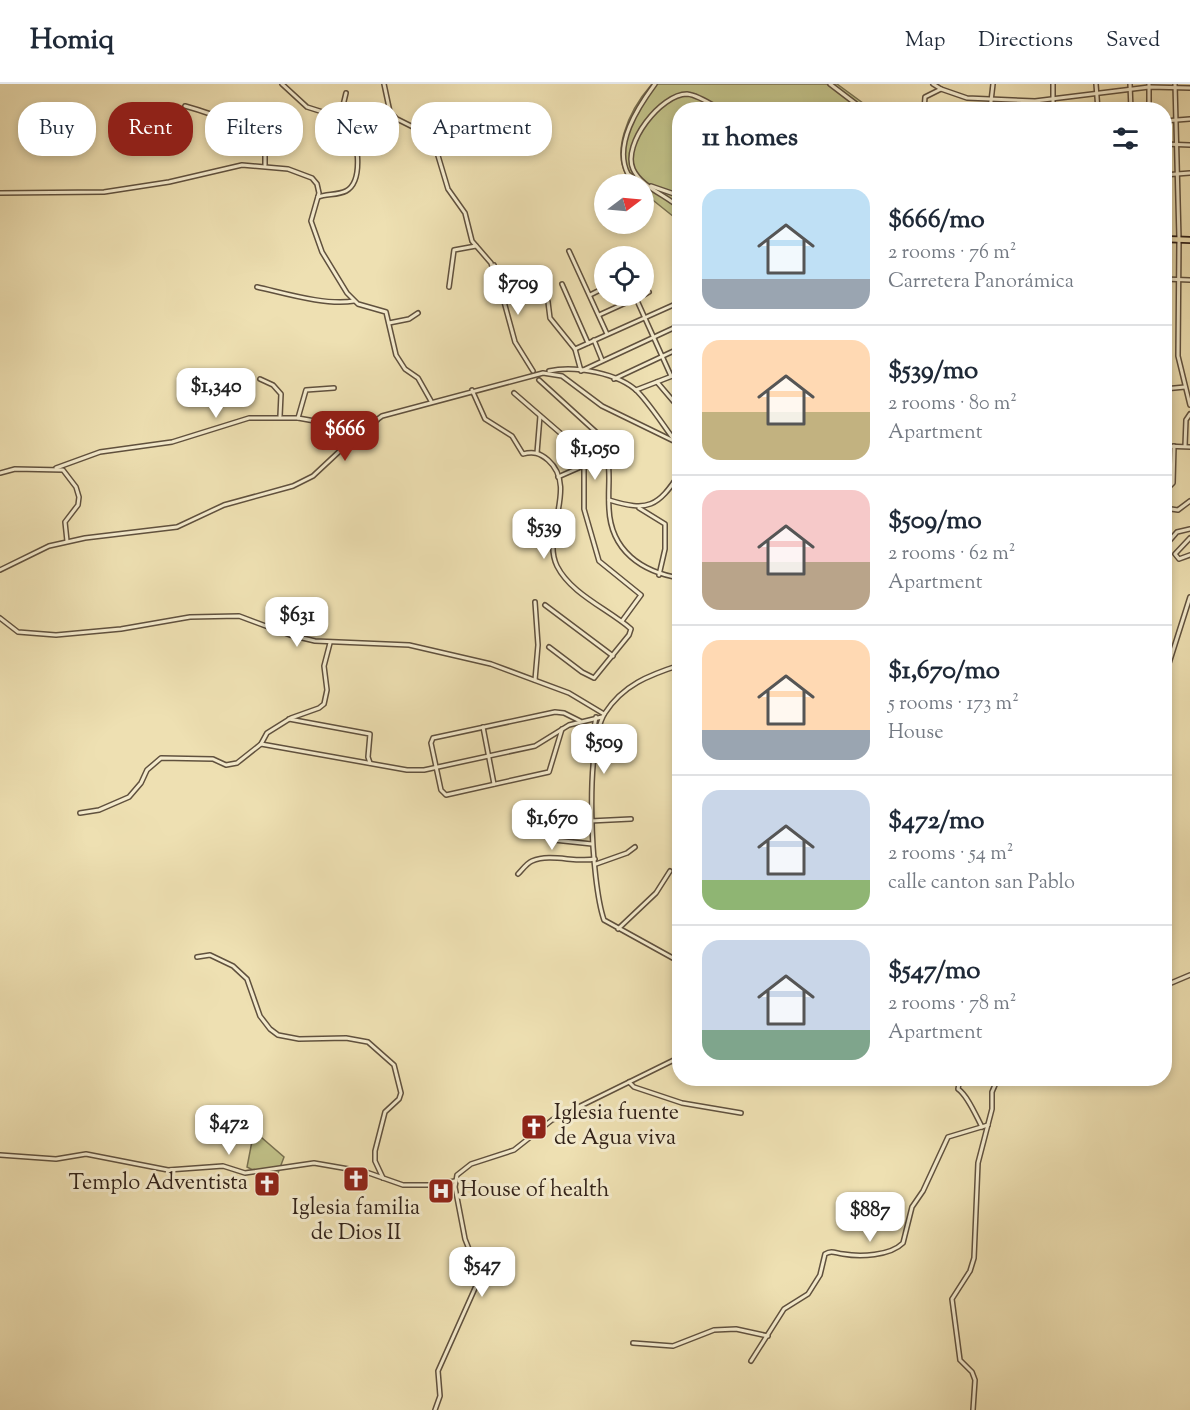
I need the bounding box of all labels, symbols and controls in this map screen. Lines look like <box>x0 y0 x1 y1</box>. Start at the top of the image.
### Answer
text: Homiq <box>30 21 114 61</box>
text: Map <box>905 26 945 56</box>
text: Directions <box>978 26 1073 56</box>
text: Saved <box>1106 26 1160 56</box>
chip: Buy <box>18 102 96 156</box>
chip: Rent <box>108 102 193 156</box>
chip: Filters <box>205 102 303 156</box>
chip: New <box>315 102 399 156</box>
chip: Apartment <box>411 102 552 156</box>
text: 11 homes <box>702 120 798 157</box>
icon: filters <box>1109 122 1142 155</box>
north arrow <box>594 174 654 234</box>
map controls <box>594 174 654 306</box>
text: $666/mo <box>888 202 985 239</box>
icon: home <box>750 213 822 285</box>
text: 2 rooms · 76 m² <box>888 239 1016 268</box>
button: locate <box>594 246 654 306</box>
pin: $709 <box>482 265 554 316</box>
text: Carretera Panorámica <box>888 268 1074 297</box>
text: $709 <box>498 270 538 299</box>
text: $539/mo <box>888 353 978 390</box>
icon: home <box>750 364 822 436</box>
pin: $1,340 <box>167 368 265 419</box>
text: $1,340 <box>190 373 242 402</box>
text: 2 rooms · 80 m² <box>888 390 1017 419</box>
pin: $666 <box>309 411 381 462</box>
text: $666 <box>325 416 365 445</box>
text: Apartment <box>888 419 983 448</box>
pin: $1,050 <box>546 430 644 481</box>
text: $1,050 <box>570 435 620 464</box>
text: $509/mo <box>888 503 982 540</box>
pin: $539 <box>508 509 580 560</box>
text: $539 <box>526 514 562 543</box>
icon: home <box>750 514 822 586</box>
text: 2 rooms · 62 m² <box>888 540 1016 569</box>
text: Apartment <box>888 569 983 598</box>
pin: $631 <box>261 597 333 648</box>
text: $631 <box>279 602 315 631</box>
text: $1,670/mo <box>888 653 1000 690</box>
icon: home <box>750 664 822 736</box>
text: 5 rooms · 173 m² <box>888 690 1019 719</box>
text: House <box>888 719 943 748</box>
pin: $509 <box>568 724 640 775</box>
text: $509 <box>585 729 623 758</box>
pin: $1,670 <box>503 800 601 851</box>
text: $472/mo <box>888 803 984 840</box>
text: $1,670 <box>526 805 578 834</box>
icon: home <box>750 814 822 886</box>
text: 2 rooms · 54 m² <box>888 840 1013 869</box>
text: calle canton san Pablo <box>888 869 1075 898</box>
text: $547/mo <box>888 953 980 990</box>
icon: home <box>750 964 822 1036</box>
text: 2 rooms · 78 m² <box>888 990 1017 1019</box>
text: Apartment <box>888 1019 983 1048</box>
place label: Iglesia fuente de Agua viva <box>554 1098 679 1155</box>
pin: $472 <box>193 1105 265 1156</box>
text: $472 <box>209 1110 249 1139</box>
church icon: Iglesia fuente de Agua viva <box>519 1112 549 1142</box>
church icon: Iglesia familia de Dios II <box>341 1164 371 1194</box>
place label: Templo Adventista <box>69 1168 248 1200</box>
church icon: Templo Adventista <box>252 1169 282 1199</box>
place label: House of health <box>460 1175 610 1207</box>
hospital icon: House of health <box>426 1176 456 1206</box>
pin: $887 <box>834 1192 906 1243</box>
place label: Iglesia familia de Dios II <box>292 1193 420 1250</box>
text: $887 <box>850 1197 890 1226</box>
pin: $547 <box>446 1247 518 1298</box>
text: $547 <box>463 1252 501 1281</box>

